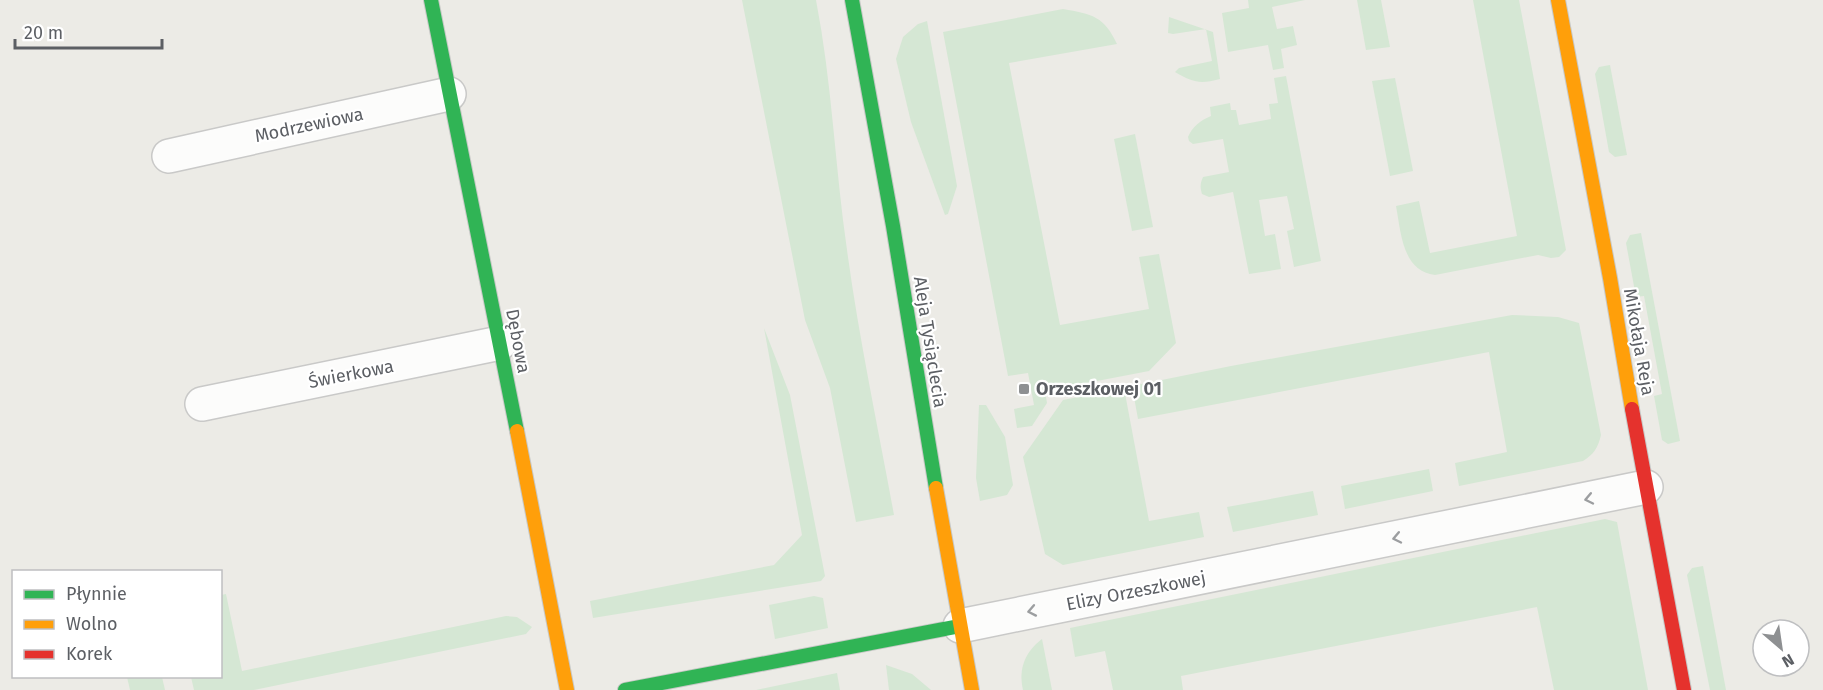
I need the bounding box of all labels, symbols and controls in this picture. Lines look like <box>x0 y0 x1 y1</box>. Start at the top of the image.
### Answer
scale bar <box>15 12 162 50</box>
text: 20 m <box>24 22 63 44</box>
street label: Modrzewiowa <box>253 103 365 147</box>
street label: Aleja Tysiąclecia <box>909 275 951 409</box>
street label: Mikołaja Reja <box>1619 287 1659 397</box>
street label: Dębowa <box>501 307 535 375</box>
street label: Świerkowa <box>306 355 396 393</box>
place label: Orzeszkowej 01 <box>1036 378 1162 400</box>
marker: Orzeszkowej 01 <box>1017 382 1031 396</box>
one-way arrow <box>1584 492 1594 505</box>
one-way arrow <box>1393 531 1403 544</box>
street label: Elizy Orzeszkowej <box>1064 567 1208 615</box>
legend <box>12 570 222 678</box>
text: Płynnie <box>66 583 127 605</box>
one-way arrow <box>1028 604 1038 617</box>
text: Wolno <box>66 613 118 635</box>
north arrow <box>1751 618 1811 678</box>
text: Korek <box>66 643 113 665</box>
text: N <box>1779 650 1797 672</box>

